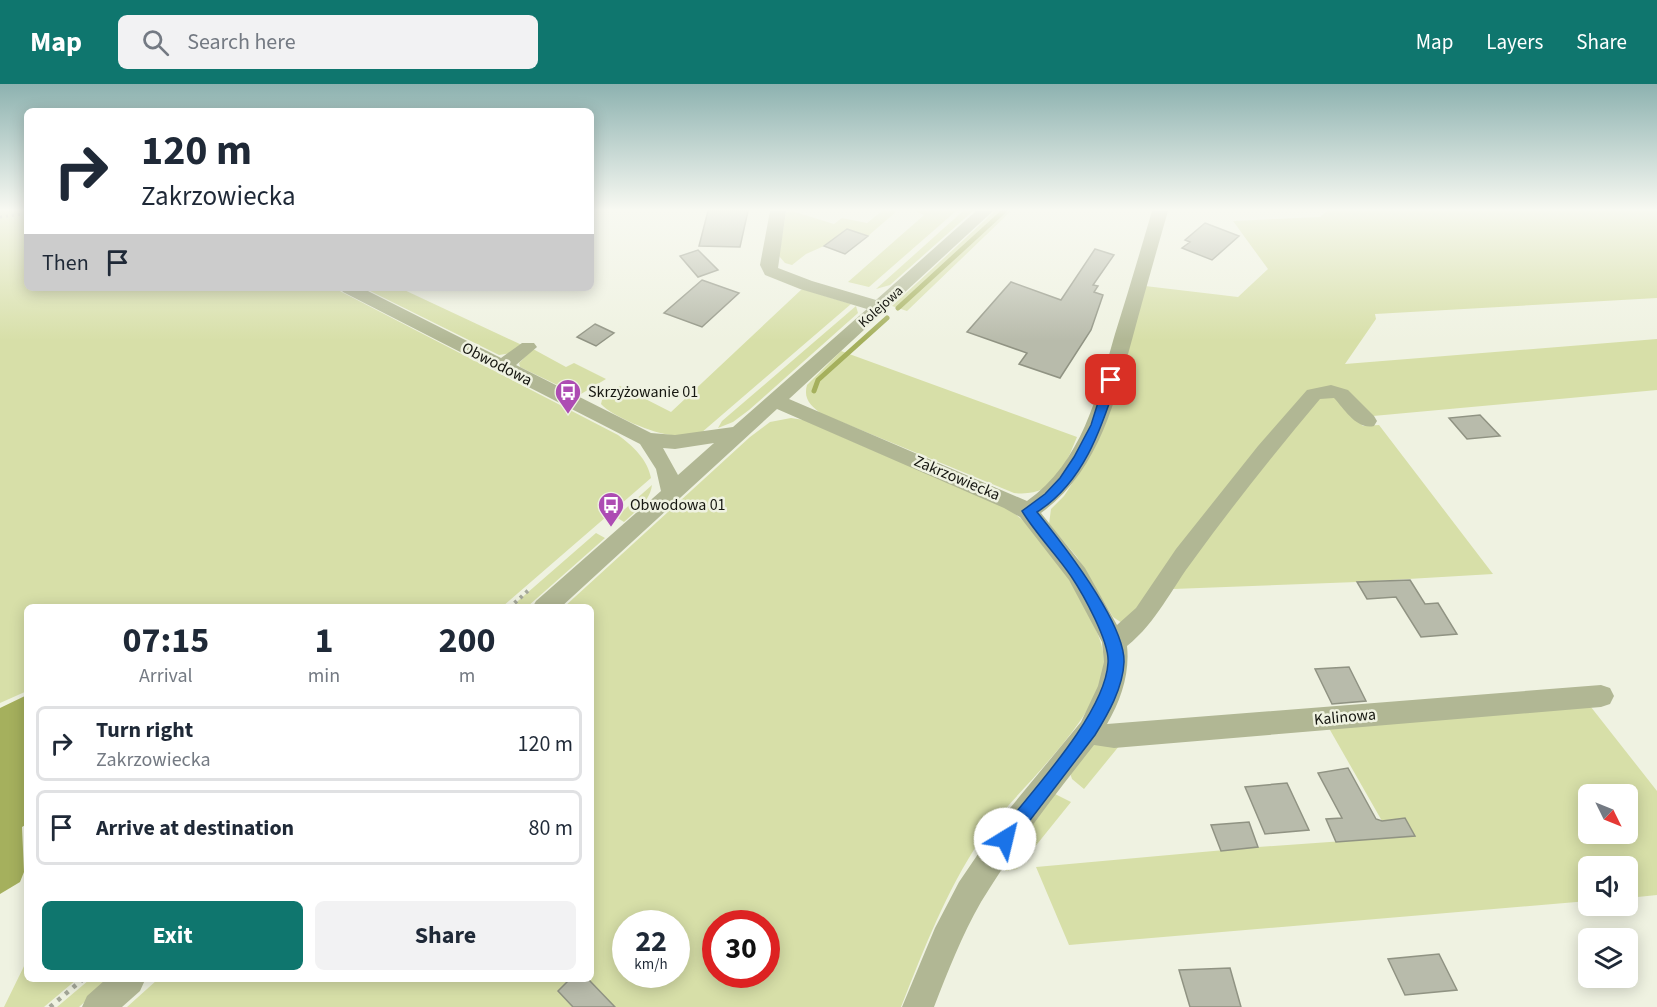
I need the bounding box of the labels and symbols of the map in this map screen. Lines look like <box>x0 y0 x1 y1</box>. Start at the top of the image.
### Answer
street label: Kolejowa <box>854 281 908 333</box>
street label: Obwodowa <box>458 337 536 391</box>
pin <box>1085 354 1136 405</box>
bus stop icon: Skrzyżowanie 01 <box>553 377 583 415</box>
place label: Skrzyżowanie 01 <box>588 381 698 403</box>
street label: Zakrzowiecka <box>911 450 1003 506</box>
bus stop icon: Obwodowa 01 <box>596 490 626 528</box>
place label: Obwodowa 01 <box>630 494 726 516</box>
street label: Kalinowa <box>1313 703 1377 731</box>
north arrow <box>1578 784 1638 844</box>
position arrow <box>973 807 1037 871</box>
speed limit sign: 30 <box>702 910 780 988</box>

